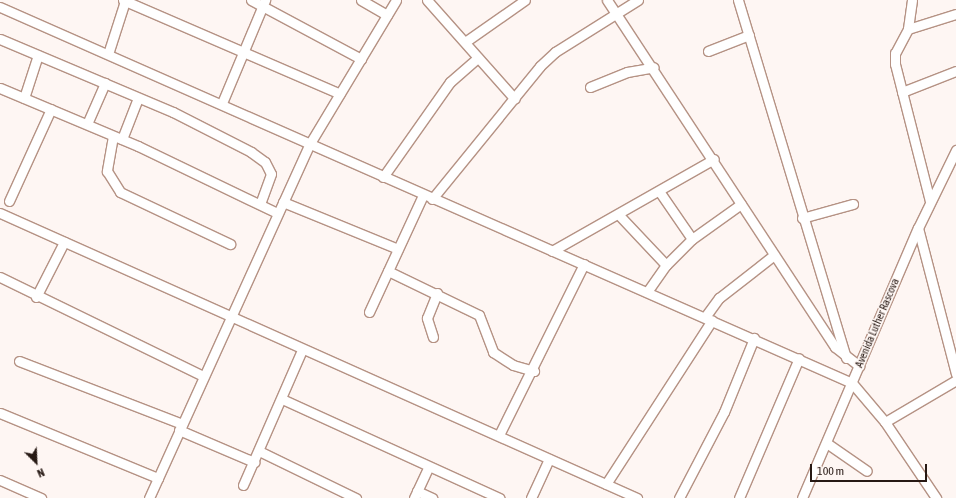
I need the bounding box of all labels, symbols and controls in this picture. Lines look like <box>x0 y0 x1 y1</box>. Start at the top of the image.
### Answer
street label: Avenida Luther Rascova <box>852 276 902 370</box>
north arrow <box>16 442 56 482</box>
scale bar <box>812 456 929 482</box>
text: 100 m <box>817 464 844 478</box>
text: N <box>35 466 46 480</box>

